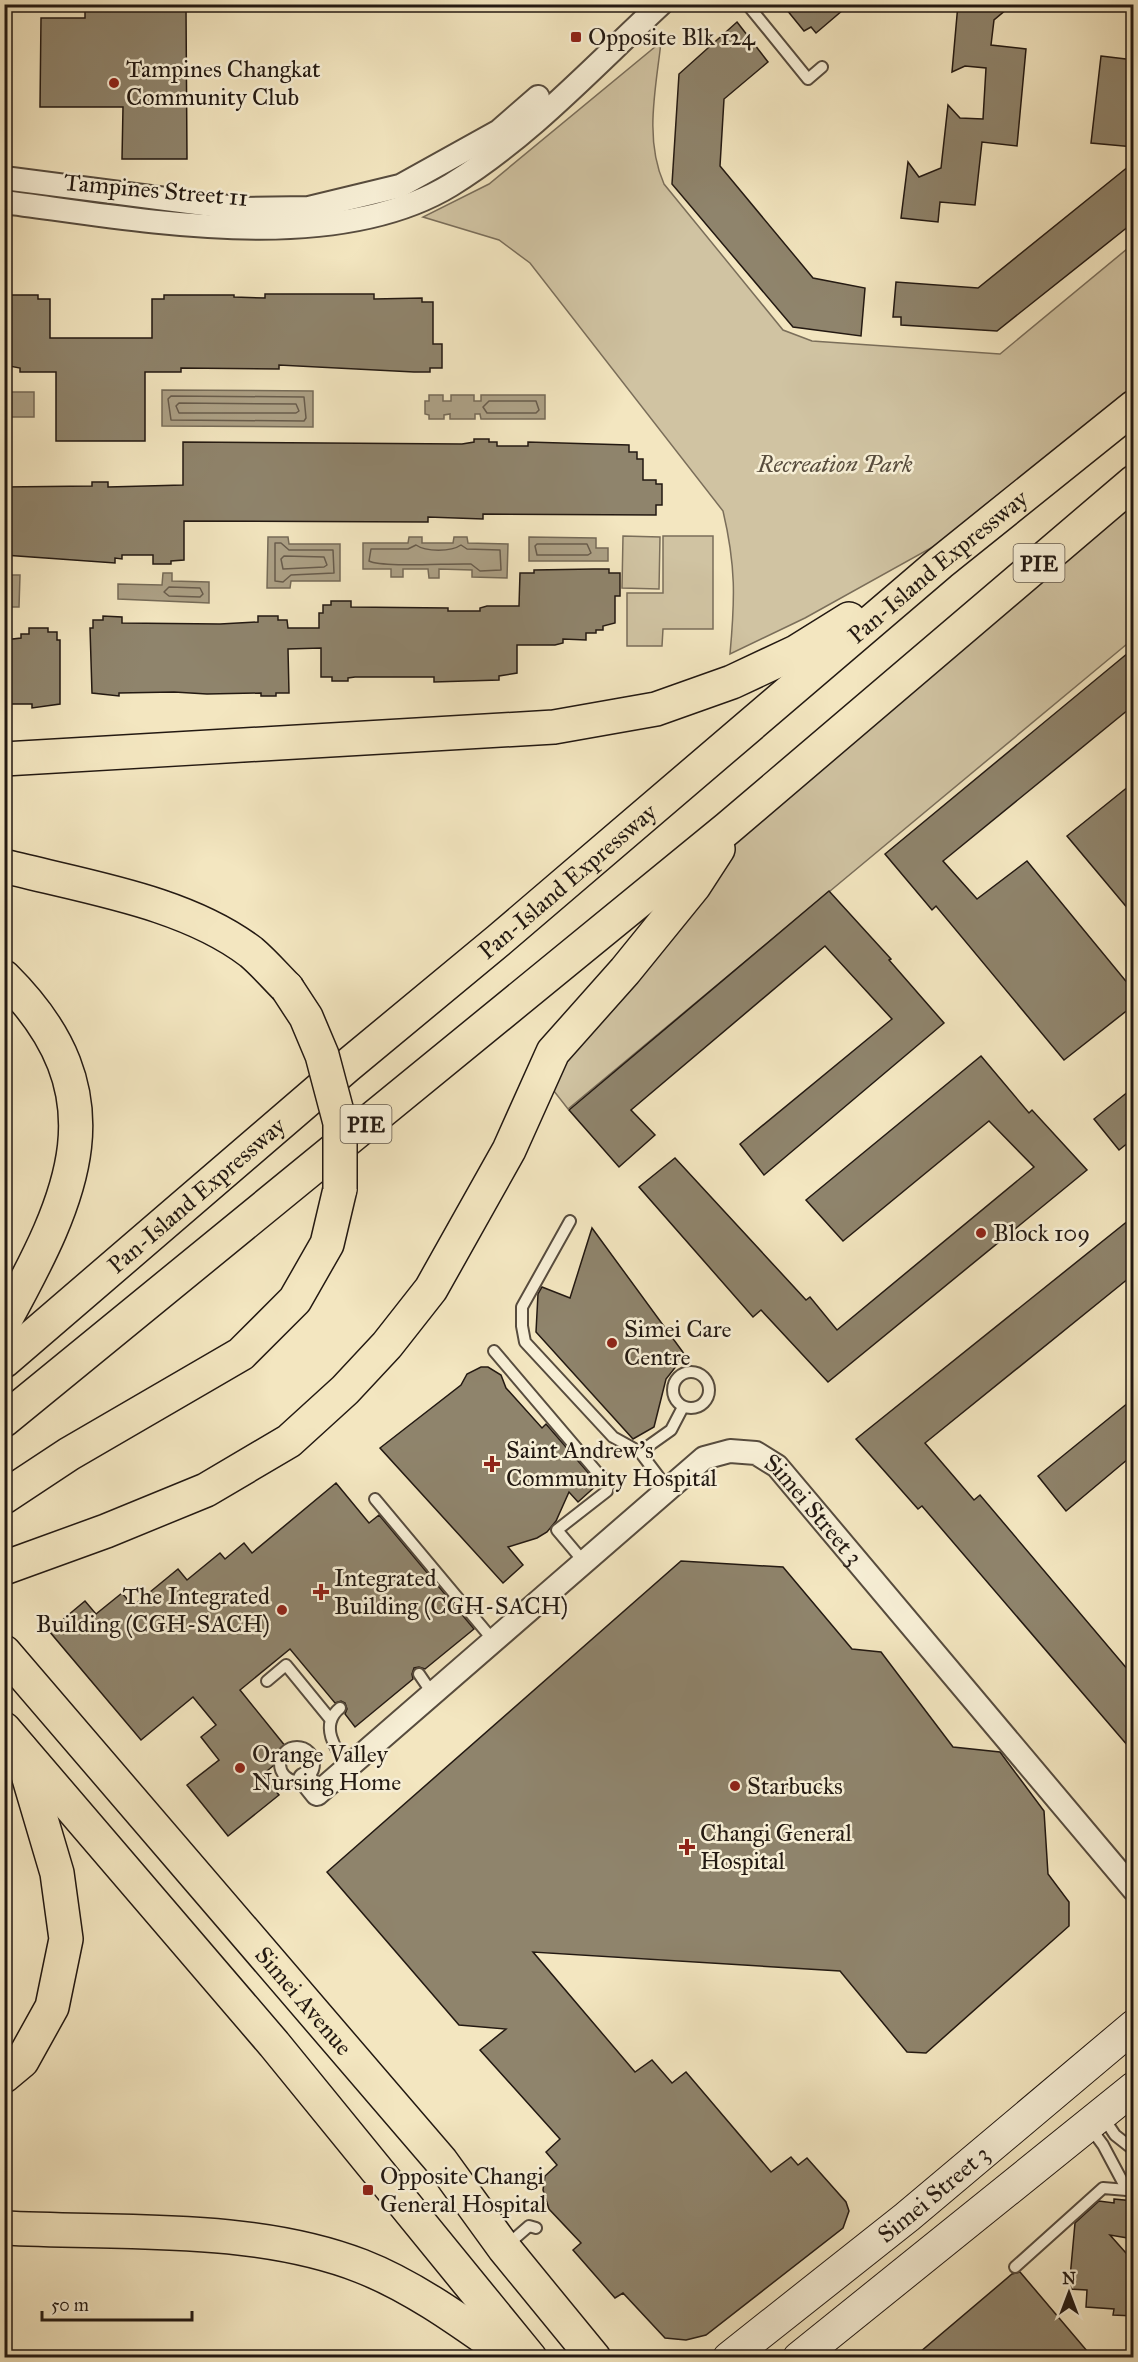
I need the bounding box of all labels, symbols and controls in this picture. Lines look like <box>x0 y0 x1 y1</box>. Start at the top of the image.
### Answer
place label: Opposite Blk 124 <box>588 22 755 52</box>
marker: Opposite Blk 124 <box>569 30 583 44</box>
place label: Tampines Changkat Community Club <box>126 54 321 112</box>
marker: Tampines Changkat Community Club <box>107 76 121 90</box>
street label: Tampines Street 11 <box>63 167 249 213</box>
park label: Recreation Park <box>756 449 913 479</box>
street label: Pan-Island Expressway <box>842 483 1034 650</box>
road number: PIE <box>1014 544 1064 582</box>
street label: Pan-Island Expressway <box>472 796 663 966</box>
road number: PIE <box>340 1105 392 1143</box>
street label: Pan-Island Expressway <box>102 1110 292 1280</box>
place label: Block 109 <box>993 1218 1090 1248</box>
marker: Block 109 <box>974 1226 988 1240</box>
place label: Simei Care Centre <box>624 1314 732 1372</box>
marker: Simei Care Centre <box>605 1336 619 1350</box>
place label: Saint Andrew's Community Hospital <box>506 1435 718 1493</box>
street label: Simei Street 3 <box>759 1447 869 1571</box>
marker: Saint Andrew's Community Hospital <box>483 1455 501 1473</box>
place label: Integrated Building (CGH-SACH) <box>334 1563 568 1621</box>
place label: The Integrated Building (CGH-SACH) <box>36 1581 270 1639</box>
marker: Integrated Building (CGH-SACH) <box>312 1583 330 1601</box>
marker: The Integrated Building (CGH-SACH) <box>275 1603 289 1617</box>
place label: Orange Valley Nursing Home <box>252 1739 401 1797</box>
marker: Orange Valley Nursing Home <box>233 1761 247 1775</box>
place label: Starbucks <box>747 1771 843 1801</box>
marker: Starbucks <box>728 1779 742 1793</box>
place label: Changi General Hospital <box>700 1818 852 1876</box>
marker: Changi General Hospital <box>678 1838 696 1856</box>
street label: Simei Avenue <box>248 1940 359 2062</box>
street label: Simei Street 3 <box>871 2139 996 2250</box>
place label: Opposite Changi General Hospital <box>380 2161 547 2219</box>
marker: Opposite Changi General Hospital <box>361 2183 375 2197</box>
north arrow <box>1039 2263 1099 2323</box>
text: N <box>1062 2269 1076 2288</box>
scale bar <box>42 2284 192 2322</box>
text: 50 m <box>51 2294 89 2316</box>

